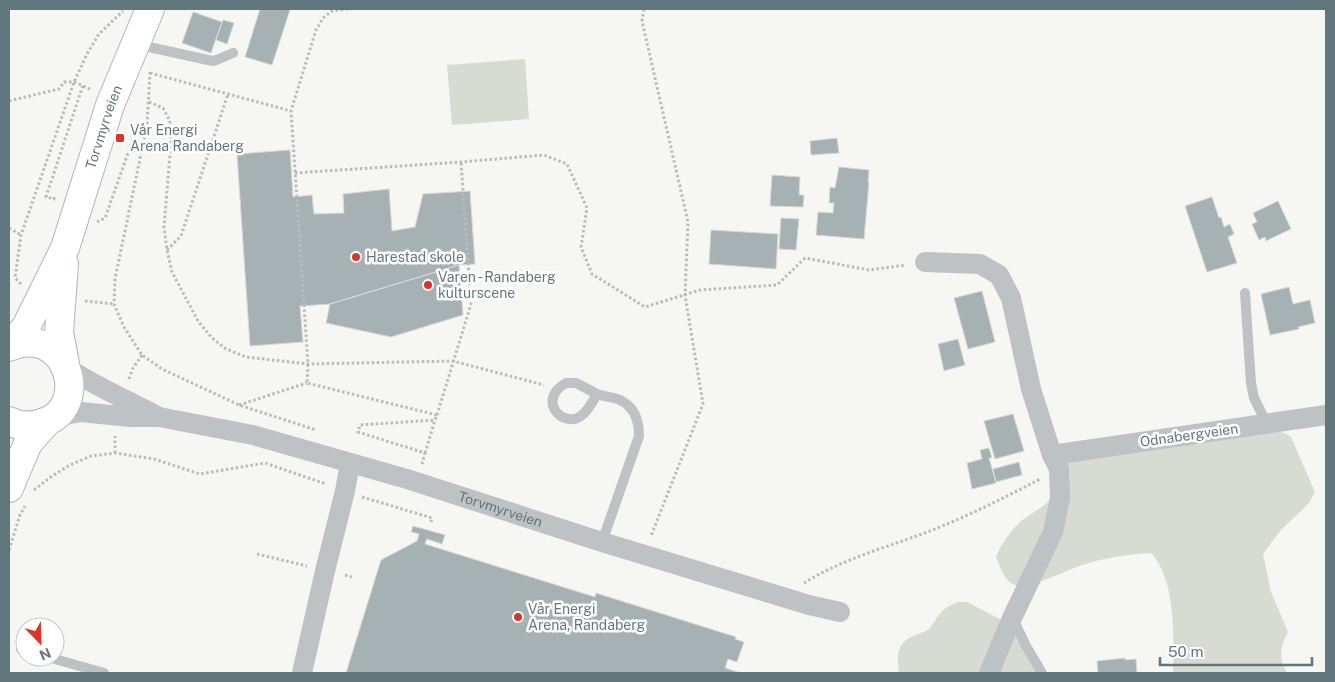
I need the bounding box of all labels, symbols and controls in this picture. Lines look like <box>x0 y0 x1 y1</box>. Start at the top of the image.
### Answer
street label: Torvmyrveien <box>82 83 125 171</box>
place label: Vår Energi Arena Randaberg <box>130 122 244 154</box>
marker: Vår Energi Arena Randaberg <box>114 132 126 144</box>
place label: Harestad skole <box>366 249 464 265</box>
marker: Harestad skole <box>350 251 362 263</box>
place label: Varen - Randaberg kulturscene <box>438 269 556 301</box>
marker: Varen - Randaberg kulturscene <box>422 279 434 291</box>
street label: Odnabergveien <box>1139 420 1239 450</box>
street label: Torvmyrveien <box>456 488 544 530</box>
place label: Vår Energi Arena, Randaberg <box>528 601 645 633</box>
marker: Vår Energi Arena, Randaberg <box>512 611 524 623</box>
north arrow <box>15 617 65 667</box>
scale bar <box>1160 634 1312 666</box>
text: 50 m <box>1168 643 1203 660</box>
text: N <box>37 644 53 663</box>

